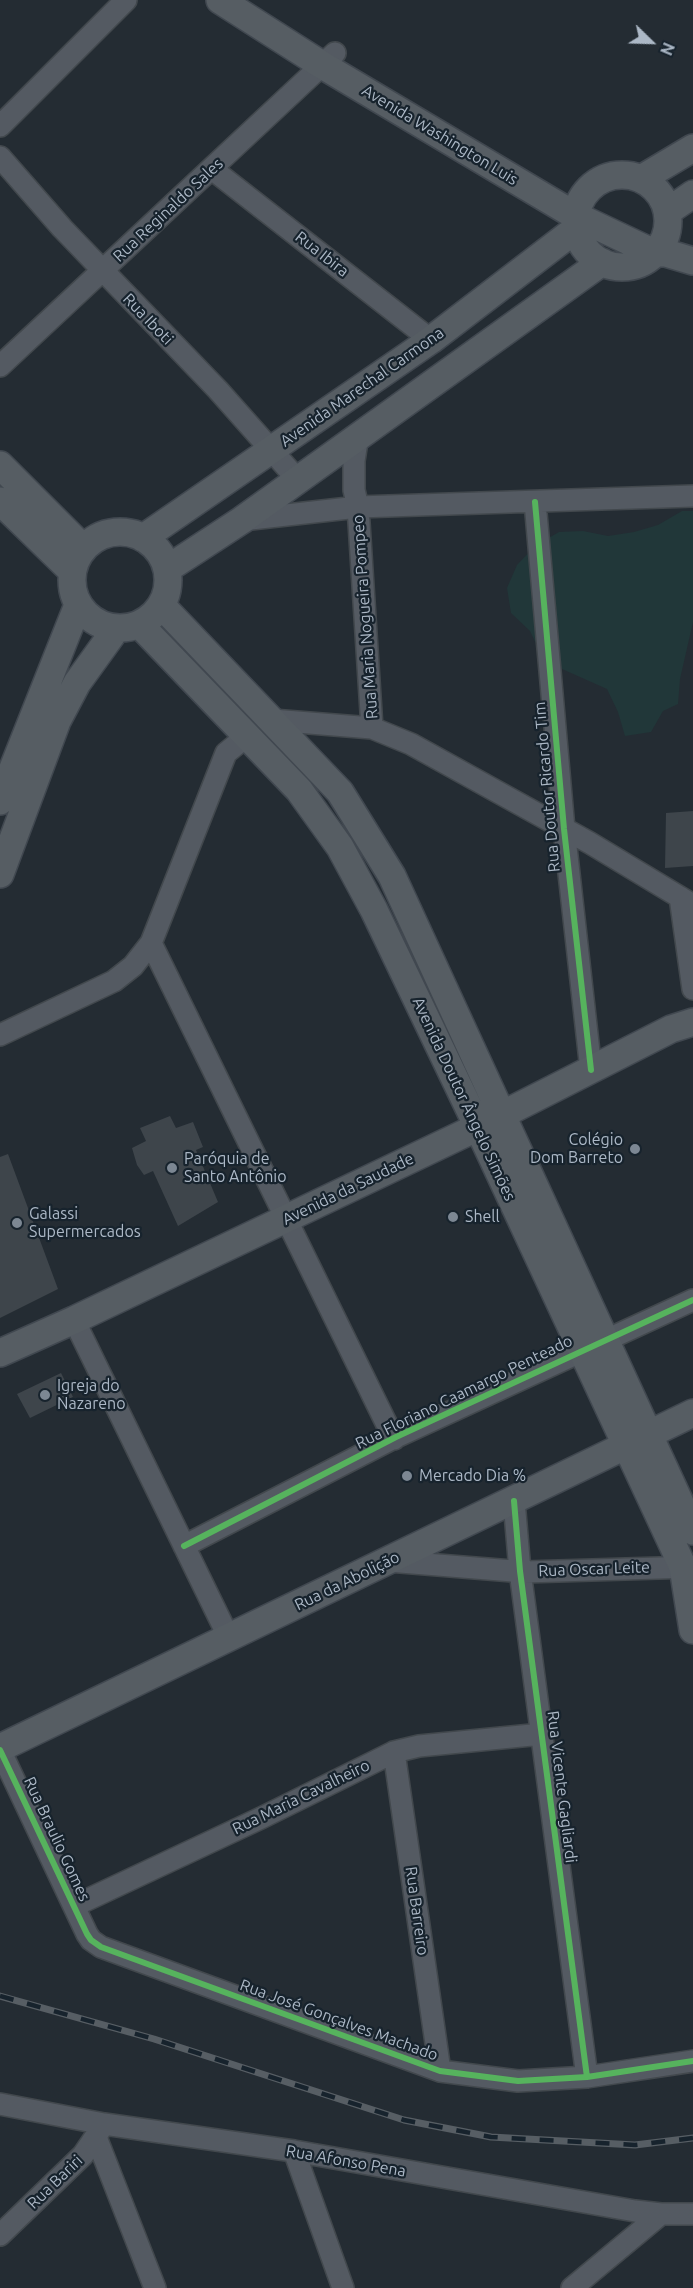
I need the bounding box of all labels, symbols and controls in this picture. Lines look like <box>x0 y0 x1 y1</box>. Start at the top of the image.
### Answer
north arrow <box>621 12 681 72</box>
text: N <box>657 40 678 58</box>
street label: Avenida Washington Luis <box>359 81 521 189</box>
street label: Rua Reginaldo Sales <box>109 154 227 266</box>
street label: Rua Ibira <box>291 227 353 281</box>
street label: Rua Iboti <box>119 289 177 349</box>
street label: Avenida Marechal Carmona <box>276 323 448 451</box>
street label: Rua Maria Nogueira Pompeo <box>348 514 382 720</box>
street label: Rua Doutor Ricardo Tim <box>530 701 564 873</box>
street label: Avenida Doutor Ângelo Simões <box>408 994 520 1204</box>
place label: Colégio Dom Barreto <box>530 1130 623 1168</box>
marker: Colégio Dom Barreto <box>628 1142 642 1156</box>
place label: Paróquia de Santo Antônio <box>184 1149 287 1187</box>
street label: Avenida da Saudade <box>279 1149 417 1229</box>
marker: Paróquia de Santo Antônio <box>165 1161 179 1175</box>
place label: Galassi Supermercados <box>29 1204 141 1242</box>
place label: Shell <box>465 1207 500 1227</box>
marker: Shell <box>446 1210 460 1224</box>
marker: Galassi Supermercados <box>10 1216 24 1230</box>
street label: Rua Floriano Caamargo Penteado <box>352 1331 576 1453</box>
place label: Igreja do Nazareno <box>57 1376 126 1414</box>
marker: Igreja do Nazareno <box>38 1388 52 1402</box>
place label: Mercado Dia % <box>419 1466 526 1486</box>
marker: Mercado Dia % <box>400 1469 414 1483</box>
street label: Rua da Abolição <box>291 1547 403 1615</box>
street label: Rua Oscar Leite <box>538 1557 650 1581</box>
street label: Rua Vicente Gagliardi <box>543 1710 581 1864</box>
street label: Rua Maria Cavalheiro <box>229 1755 373 1839</box>
street label: Rua Braulio Gomes <box>20 1774 94 1904</box>
street label: Rua Barreiro <box>401 1865 433 1957</box>
street label: Rua José Gonçalves Machado <box>237 1975 441 2065</box>
street label: Rua Afonso Pena <box>285 2141 407 2181</box>
street label: Rua Bariri <box>23 2151 87 2213</box>

